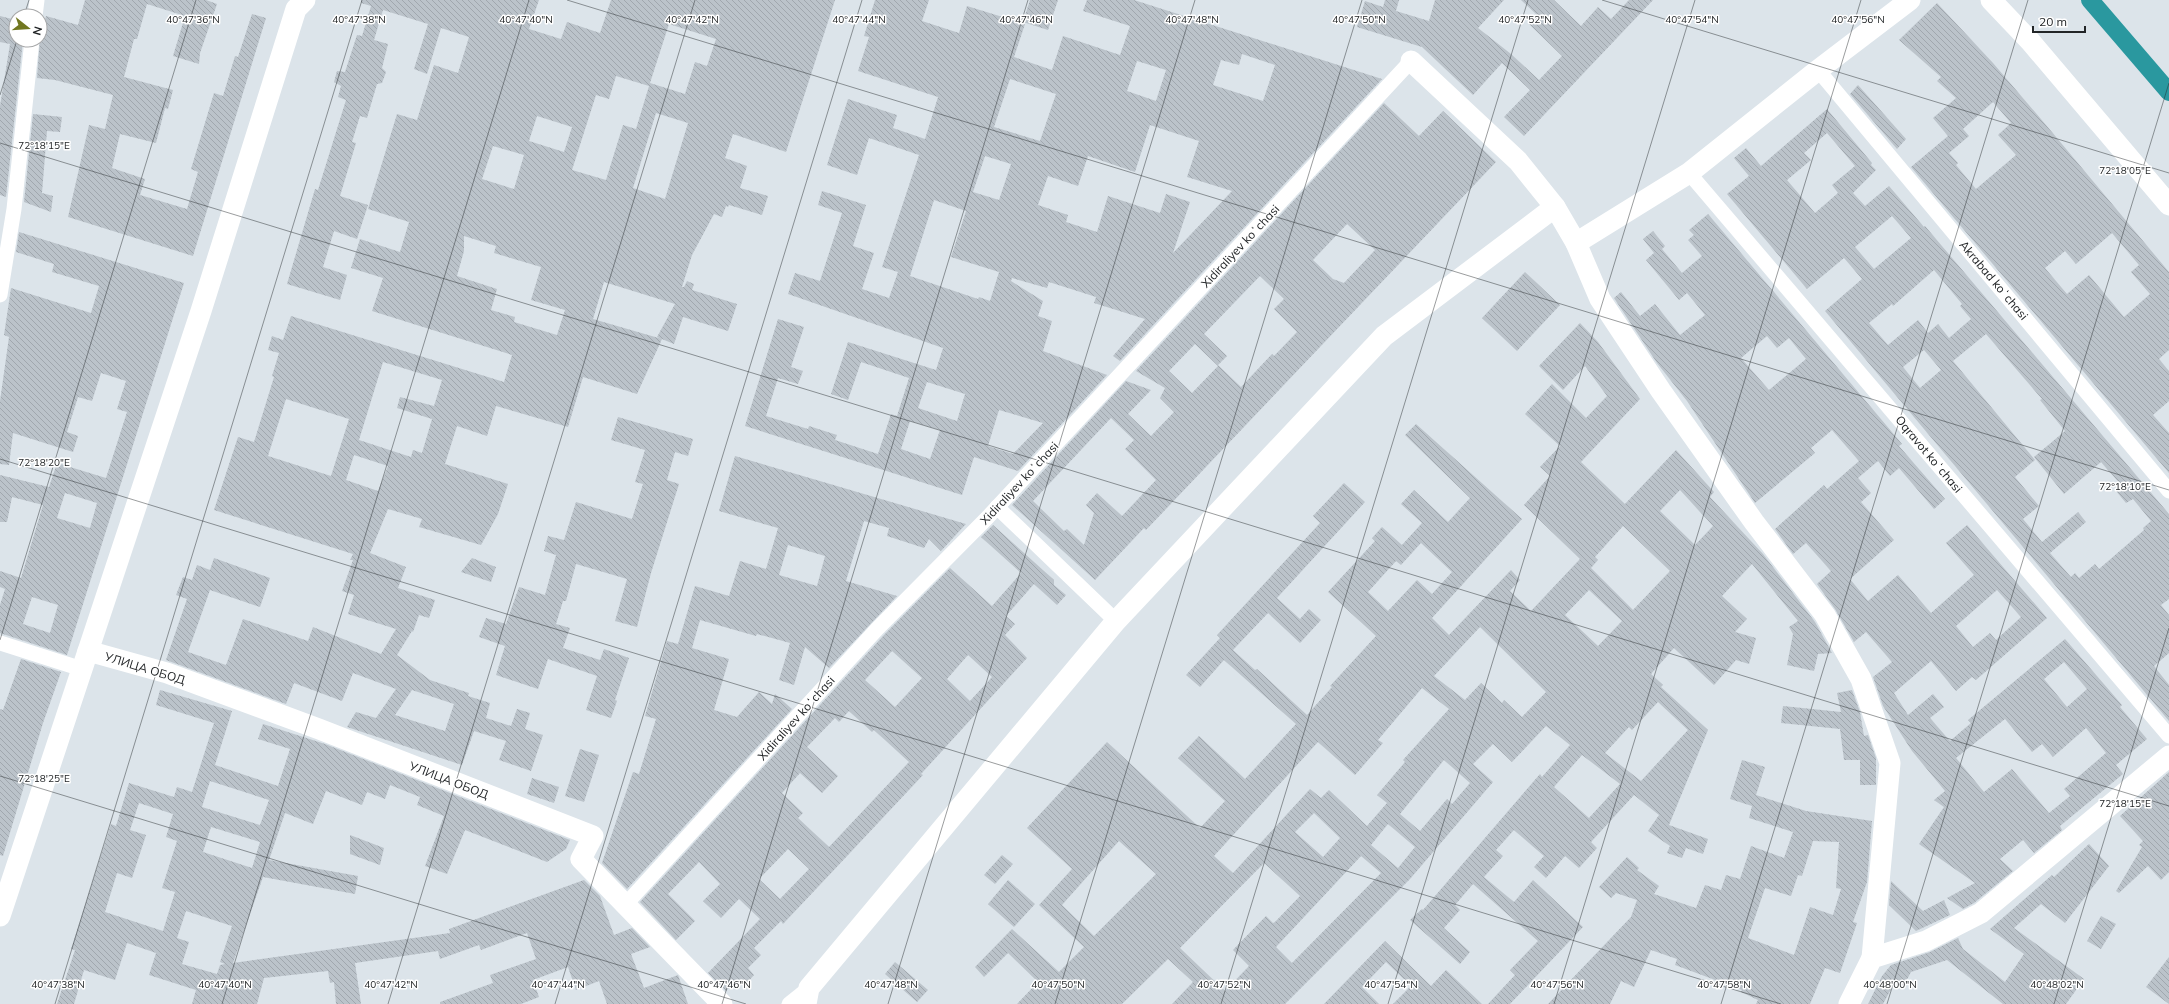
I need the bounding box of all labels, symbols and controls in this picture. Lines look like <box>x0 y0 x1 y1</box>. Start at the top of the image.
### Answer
north arrow <box>8 8 48 48</box>
scale bar <box>2033 8 2085 34</box>
text: 40°47'36"N <box>166 13 220 26</box>
text: 40°47'38"N <box>332 13 386 26</box>
text: 40°47'40"N <box>499 13 553 26</box>
text: 40°47'42"N <box>665 13 719 26</box>
text: 40°47'44"N <box>832 13 886 26</box>
text: 40°47'46"N <box>999 13 1053 26</box>
text: 40°47'48"N <box>1165 13 1219 26</box>
text: 40°47'50"N <box>1332 13 1386 26</box>
text: 40°47'52"N <box>1498 13 1552 26</box>
text: 40°47'54"N <box>1665 13 1719 26</box>
text: 40°47'56"N <box>1831 13 1885 26</box>
text: 20 m <box>2039 14 2067 29</box>
text: N <box>30 25 45 37</box>
text: 72°18'15"E <box>18 139 70 152</box>
text: 72°18'05"E <box>2099 164 2151 177</box>
street label: Xidiraliyev koʻchasi <box>1198 201 1282 291</box>
street label: Akrabad koʻchasi <box>1956 237 2032 323</box>
street label: Oqravot koʻchasi <box>1892 412 1966 496</box>
street label: Xidiraliyev koʻchasi <box>977 438 1061 528</box>
text: 72°18'20"E <box>18 456 70 469</box>
text: 72°18'10"E <box>2099 480 2151 493</box>
street label: УЛИЦА ОБОД <box>102 648 188 688</box>
street label: Xidiraliyev koʻchasi <box>754 673 838 763</box>
street label: УЛИЦА ОБОД <box>406 758 491 802</box>
text: 72°18'25"E <box>18 772 70 785</box>
text: 72°18'15"E <box>2099 797 2151 810</box>
text: 40°47'38"N <box>31 978 85 991</box>
text: 40°47'40"N <box>198 978 252 991</box>
text: 40°47'42"N <box>364 978 418 991</box>
text: 40°47'44"N <box>531 978 585 991</box>
text: 40°47'46"N <box>697 978 751 991</box>
text: 40°47'48"N <box>864 978 918 991</box>
text: 40°47'50"N <box>1031 978 1085 991</box>
text: 40°47'52"N <box>1197 978 1251 991</box>
text: 40°47'54"N <box>1364 978 1418 991</box>
text: 40°47'56"N <box>1530 978 1584 991</box>
text: 40°47'58"N <box>1697 978 1751 991</box>
text: 40°48'00"N <box>1863 978 1917 991</box>
text: 40°48'02"N <box>2030 978 2084 991</box>

